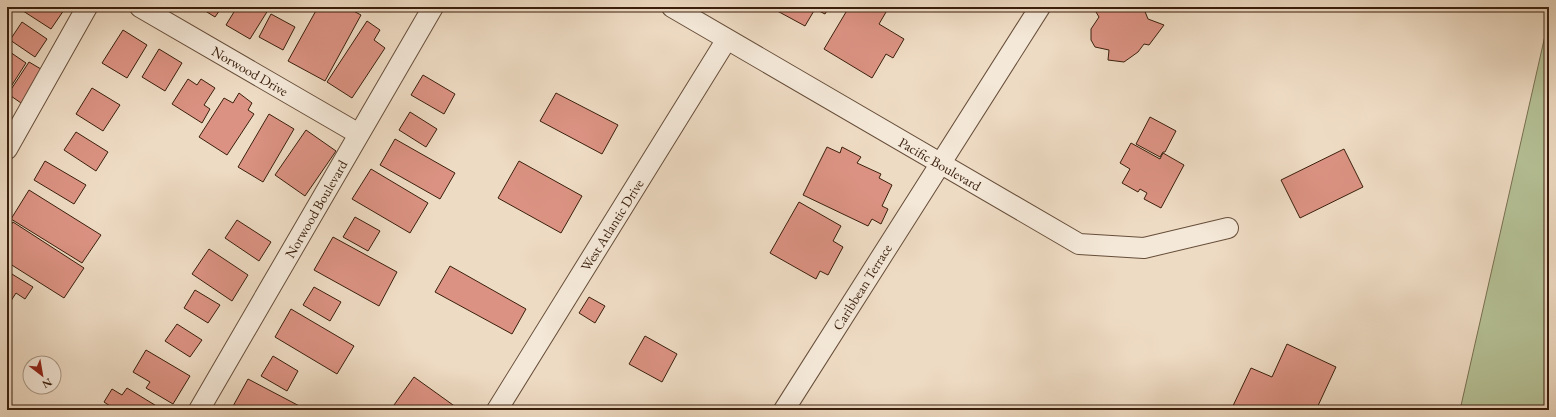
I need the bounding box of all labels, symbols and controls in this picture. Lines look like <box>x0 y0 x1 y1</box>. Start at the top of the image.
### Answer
street label: Norwood Drive <box>208 42 292 100</box>
street label: Pacific Boulevard <box>896 133 985 195</box>
street label: Norwood Boulevard <box>281 156 352 261</box>
street label: West Atlantic Drive <box>576 175 648 274</box>
street label: Caribbean Terrace <box>828 240 896 334</box>
north arrow <box>22 355 62 395</box>
text: N <box>40 375 55 392</box>

